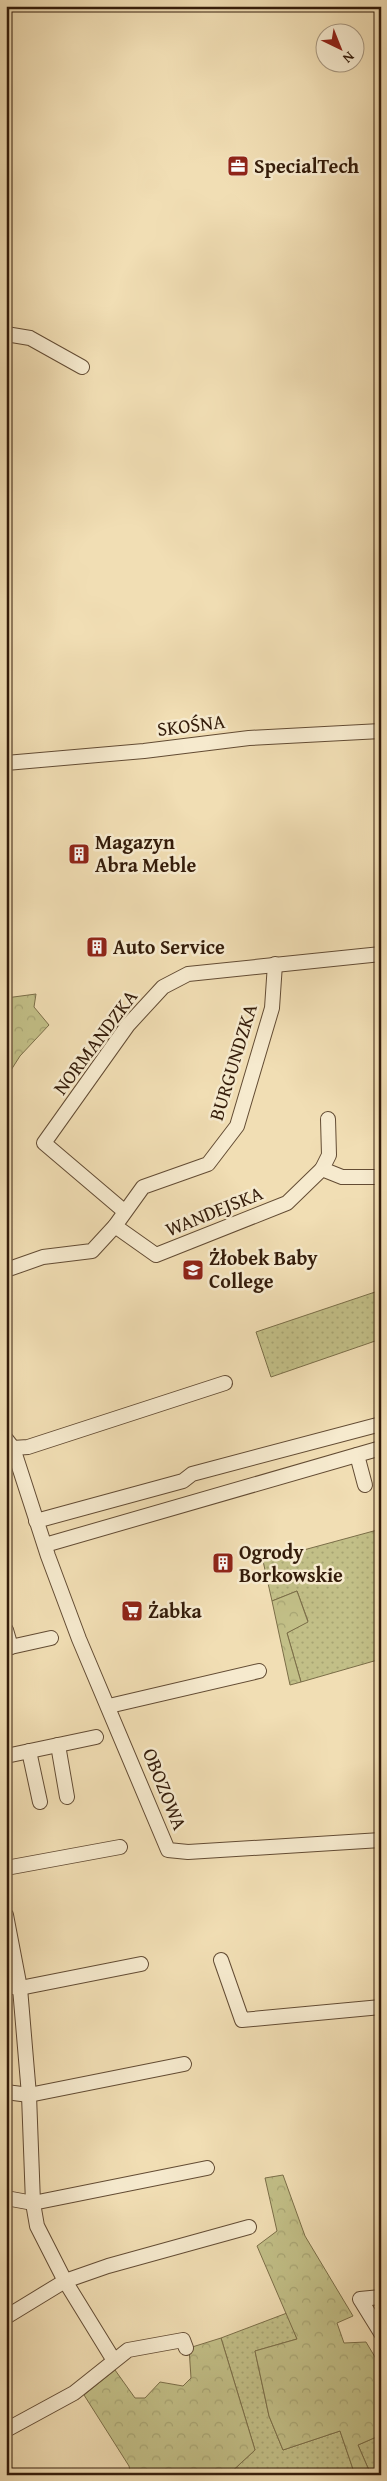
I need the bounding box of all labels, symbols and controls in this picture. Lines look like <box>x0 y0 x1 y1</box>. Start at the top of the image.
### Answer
north arrow <box>314 22 364 72</box>
text: N <box>338 47 359 68</box>
place label: SpecialTech <box>254 151 359 180</box>
office icon: SpecialTech <box>226 154 250 178</box>
street label: SKOŚNA <box>155 706 227 743</box>
place label: Magazyn Abra Meble <box>95 827 197 879</box>
building icon: Magazyn Abra Meble <box>67 842 91 866</box>
place label: Auto Service <box>113 932 225 961</box>
building icon: Auto Service <box>85 935 109 959</box>
street label: NORMANDZKA <box>45 983 144 1100</box>
street label: BURGUNDZKA <box>201 1000 264 1124</box>
street label: WANDEJSKA <box>161 1178 267 1243</box>
place label: Żłobek Baby College <box>209 1243 318 1295</box>
school or university icon: Żłobek Baby College <box>181 1258 205 1282</box>
place label: Ogrody Borkowskie <box>239 1537 343 1589</box>
building icon: Ogrody Borkowskie <box>211 1551 235 1575</box>
place label: Żabka <box>148 1596 203 1625</box>
supermarket icon: Żabka <box>120 1599 144 1623</box>
street label: OBOZOWA <box>136 1744 195 1834</box>

